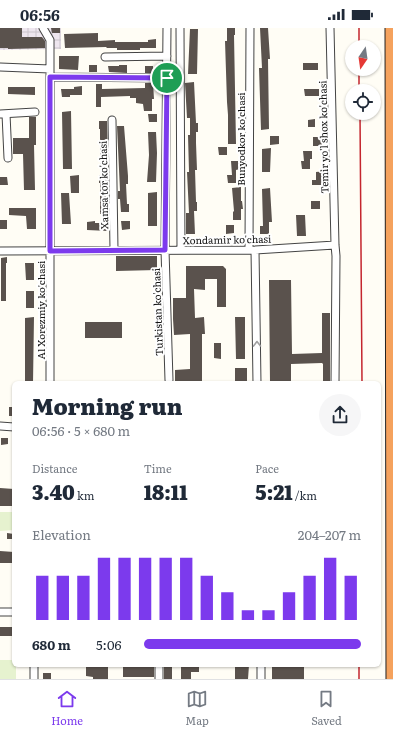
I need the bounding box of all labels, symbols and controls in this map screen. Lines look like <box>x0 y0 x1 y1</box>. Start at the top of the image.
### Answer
text: 06:56 <box>20 3 60 26</box>
north arrow <box>345 40 381 76</box>
map controls <box>345 40 381 120</box>
pin <box>150 61 184 95</box>
icon: arrive <box>156 67 178 89</box>
street label: Temir yo'l shox ko'chasi <box>315 80 331 194</box>
button: locate <box>345 84 381 120</box>
street label: Bunyodkor ko'chasi <box>233 92 248 186</box>
street label: Xamsa tor ko'chasi <box>95 140 111 229</box>
street label: Xondamir ko'chasi <box>183 231 272 247</box>
street label: Al Xorezmiy ko'chasi <box>33 260 48 359</box>
street label: Turkistan ko'chasi <box>148 267 166 356</box>
one-way arrow <box>253 341 261 347</box>
text: Morning run <box>32 389 182 422</box>
button: share <box>319 394 361 436</box>
text: 06:56 · 5 × 680 m <box>32 421 130 440</box>
text: Distance <box>32 460 77 476</box>
text: Time <box>144 460 172 476</box>
text: Pace <box>255 460 279 476</box>
text: 3.40 <box>32 476 75 506</box>
text: 18:11 <box>144 476 188 506</box>
text: 5:21 <box>255 476 293 506</box>
text: km <box>75 487 94 503</box>
text: /km <box>293 487 317 503</box>
text: Elevation <box>32 525 91 544</box>
text: 204–207 m <box>298 525 361 544</box>
text: 680 m <box>32 635 71 654</box>
text: 5:06 <box>96 635 121 654</box>
tab: Home <box>51 688 83 728</box>
tab: Map <box>185 688 209 728</box>
tab: Saved <box>311 688 342 728</box>

